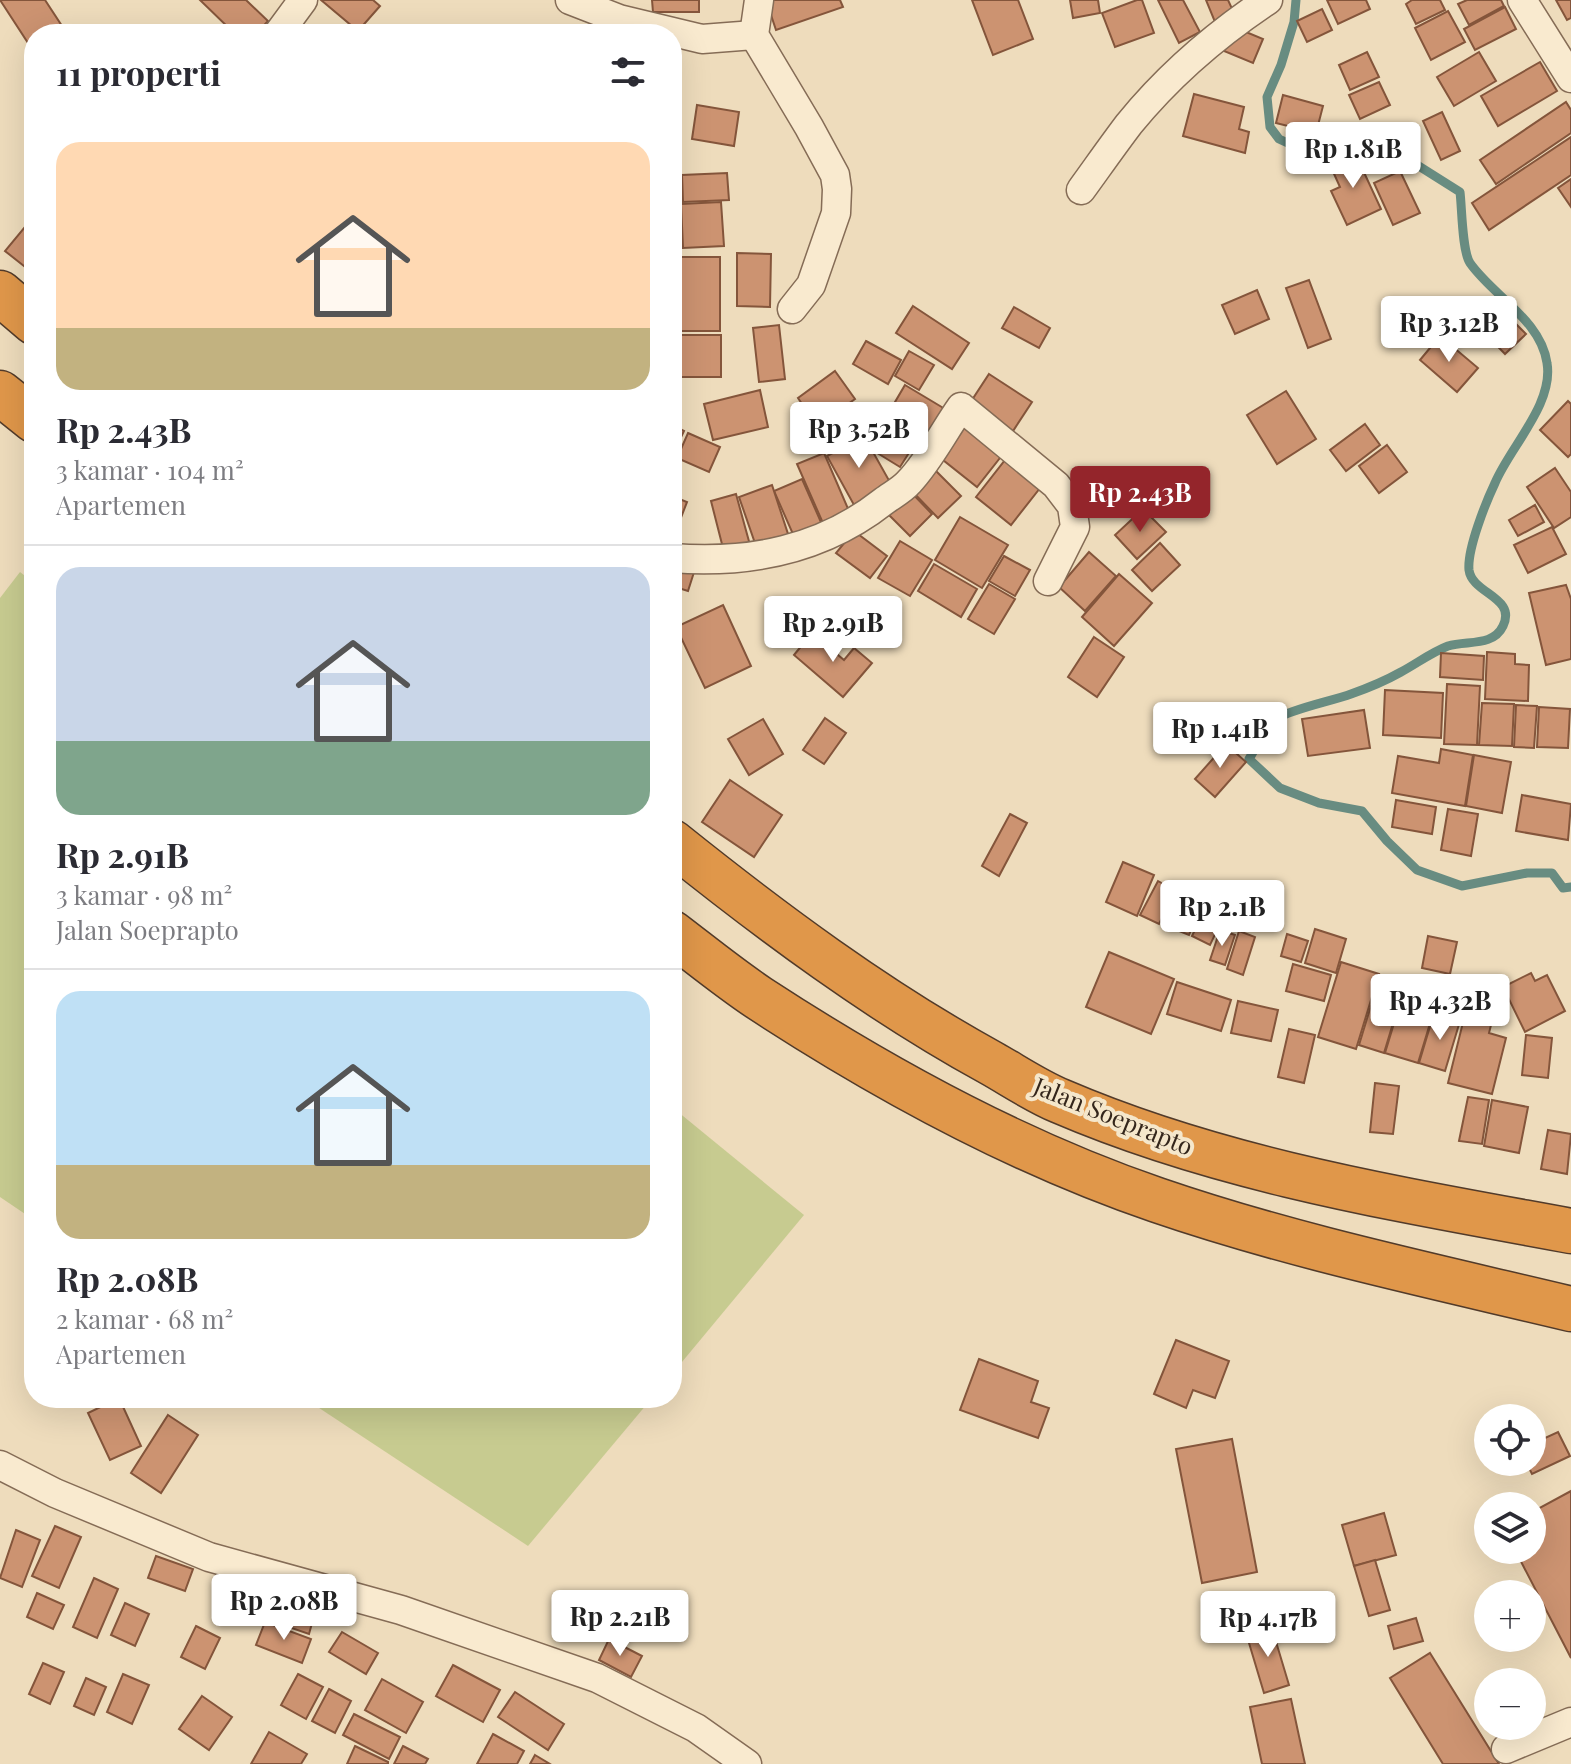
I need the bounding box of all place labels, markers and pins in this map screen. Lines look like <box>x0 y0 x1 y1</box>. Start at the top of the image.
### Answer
pin: Rp 1.81B <box>1270 122 1436 190</box>
pin: Rp 3.12B <box>1366 296 1532 364</box>
pin: Rp 3.52B <box>776 402 942 470</box>
pin: Rp 2.43B <box>1057 466 1223 534</box>
pin: Rp 2.91B <box>750 596 916 664</box>
pin: Rp 1.41B <box>1137 702 1303 770</box>
pin: Rp 2.1B <box>1148 880 1296 948</box>
pin: Rp 4.32B <box>1357 974 1523 1042</box>
pin: Rp 2.08B <box>201 1574 367 1642</box>
pin: Rp 2.21B <box>537 1590 703 1658</box>
pin: Rp 4.17B <box>1185 1591 1351 1659</box>

